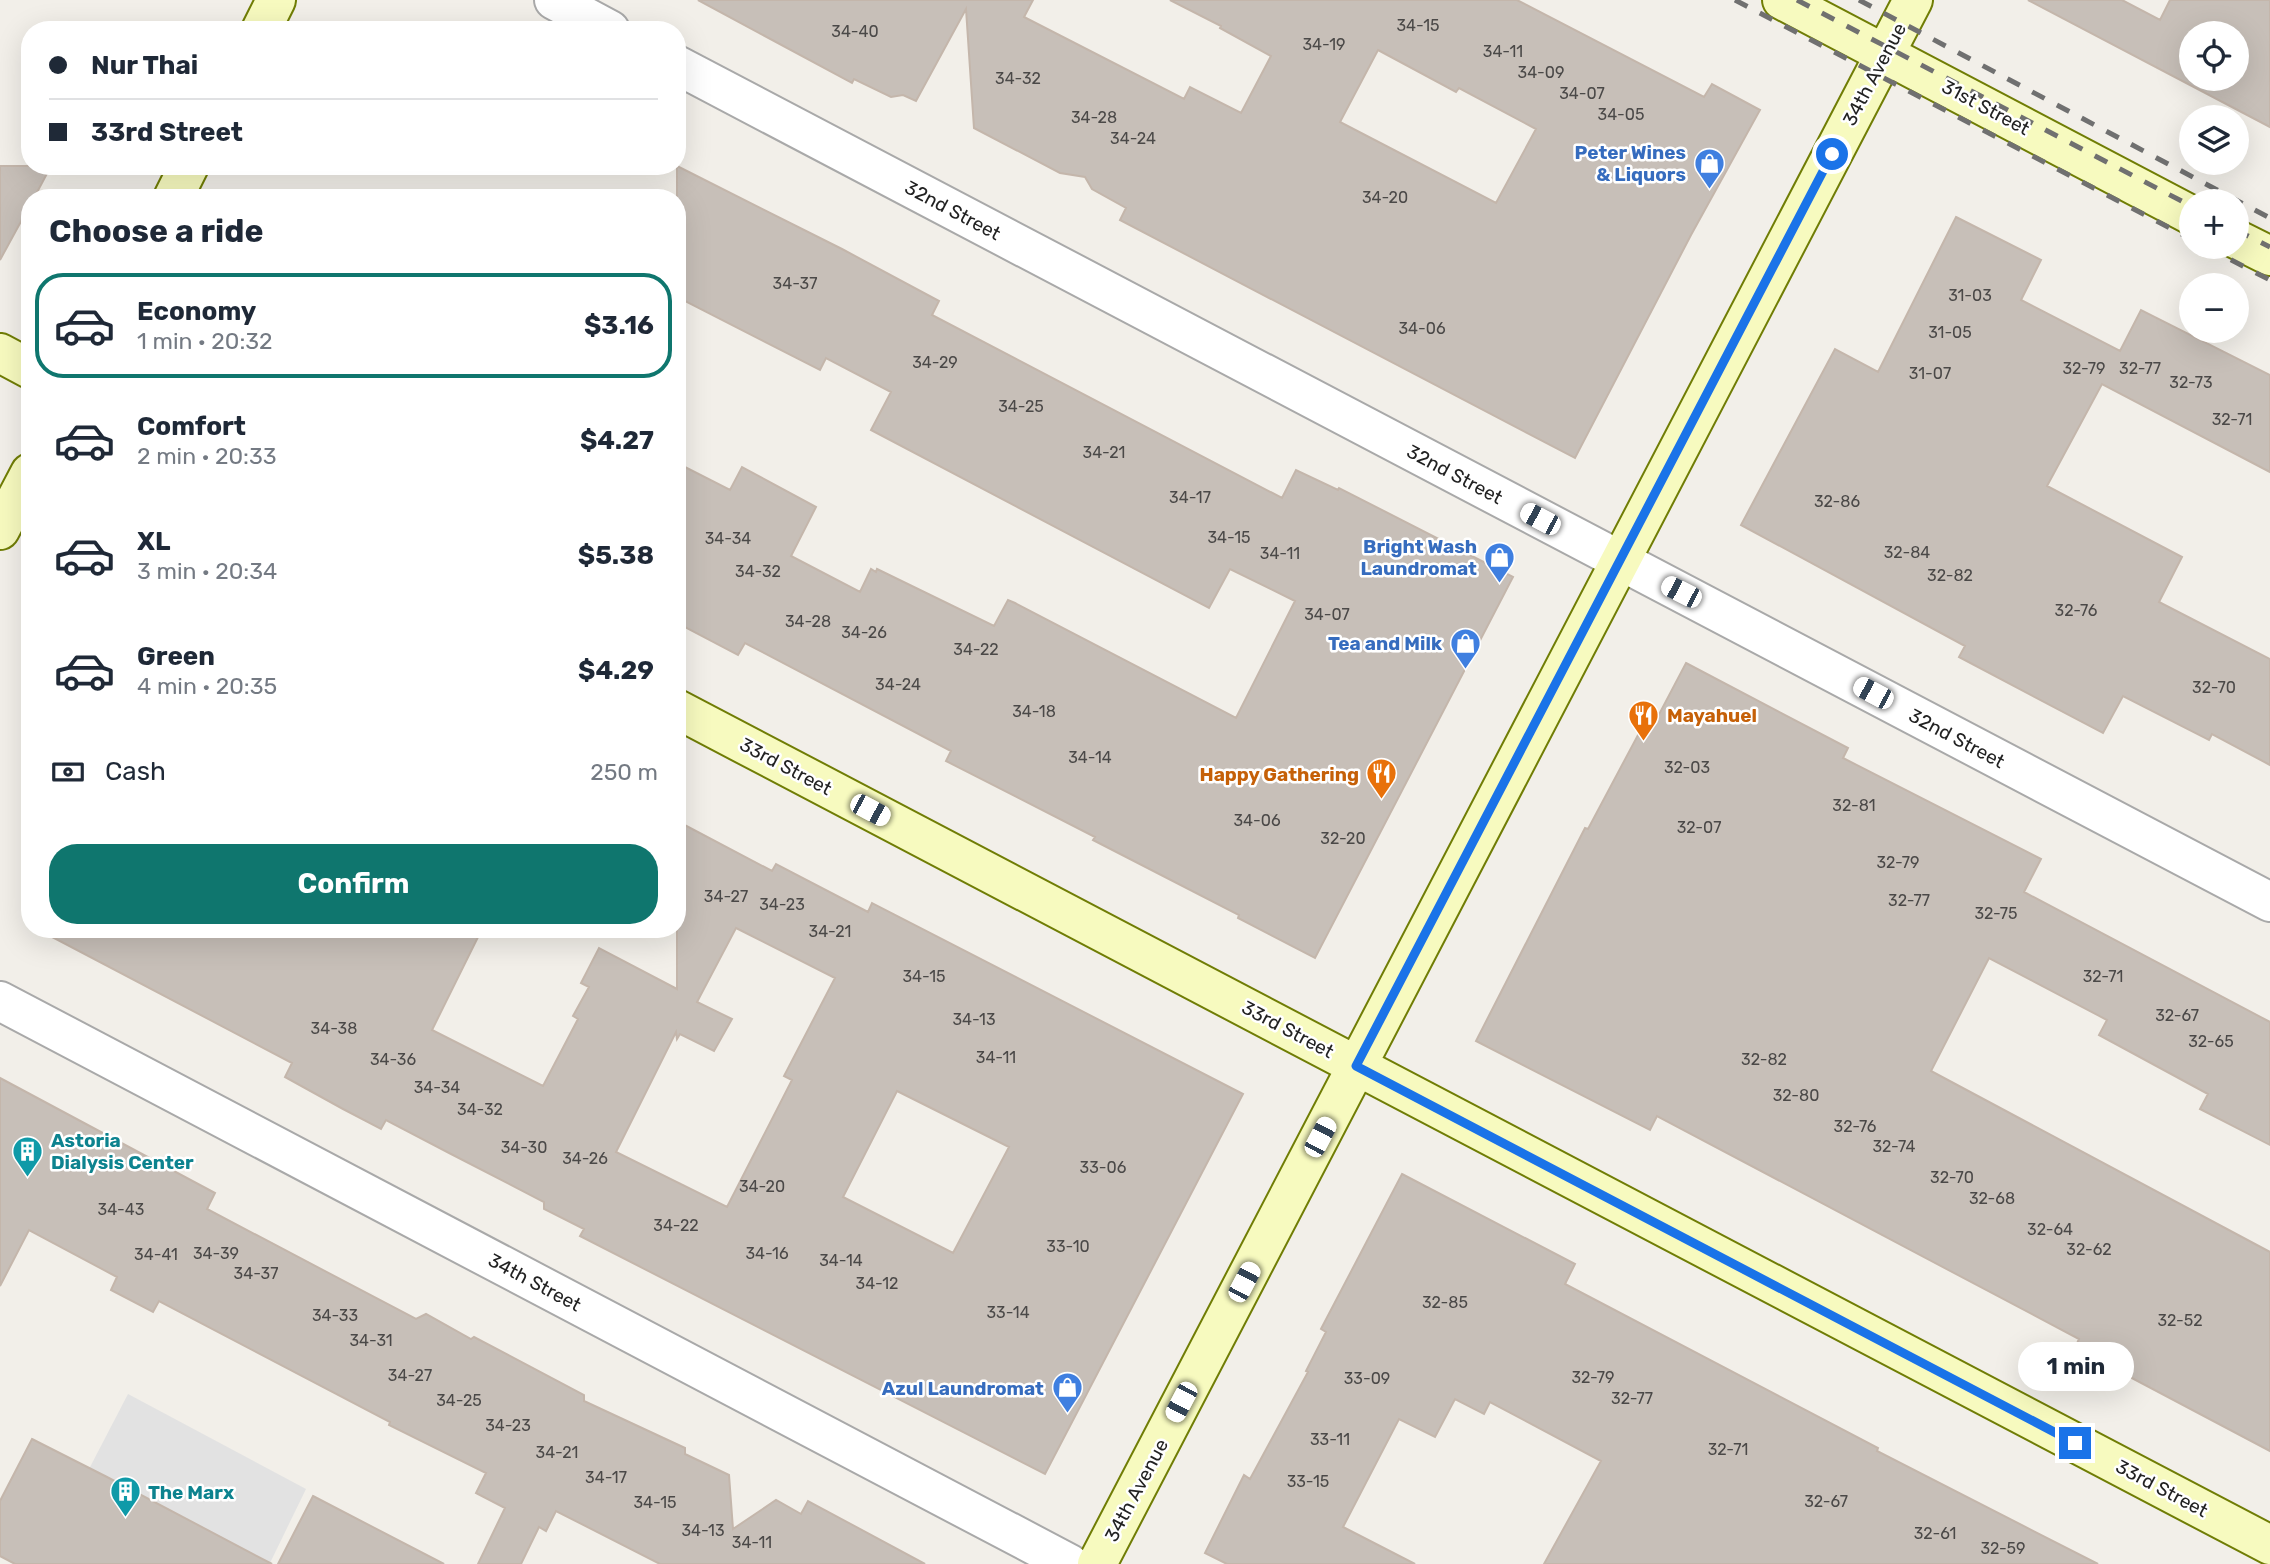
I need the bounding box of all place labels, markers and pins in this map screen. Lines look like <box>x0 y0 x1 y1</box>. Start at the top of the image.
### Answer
place label: Peter Wines & Liquors <box>1574 141 1686 186</box>
shop icon: Peter Wines & Liquors <box>1692 146 1726 190</box>
place label: Bright Wash Laundromat <box>1361 535 1477 580</box>
shop icon: Bright Wash Laundromat <box>1483 540 1517 584</box>
shop icon: Tea and Milk <box>1448 626 1482 670</box>
place label: Tea and Milk <box>1328 632 1442 655</box>
restaurant icon: Mayahuel <box>1627 698 1661 742</box>
place label: Mayahuel <box>1667 704 1757 727</box>
restaurant icon: Happy Gathering <box>1365 757 1399 801</box>
place label: Happy Gathering <box>1200 763 1359 786</box>
place label: Astoria Dialysis Center <box>51 1129 194 1174</box>
building icon: Astoria Dialysis Center <box>11 1134 45 1178</box>
shop icon: Azul Laundromat <box>1050 1371 1084 1415</box>
place label: Azul Laundromat <box>882 1377 1044 1400</box>
building icon: The Marx <box>108 1475 142 1519</box>
place label: The Marx <box>148 1481 234 1504</box>

